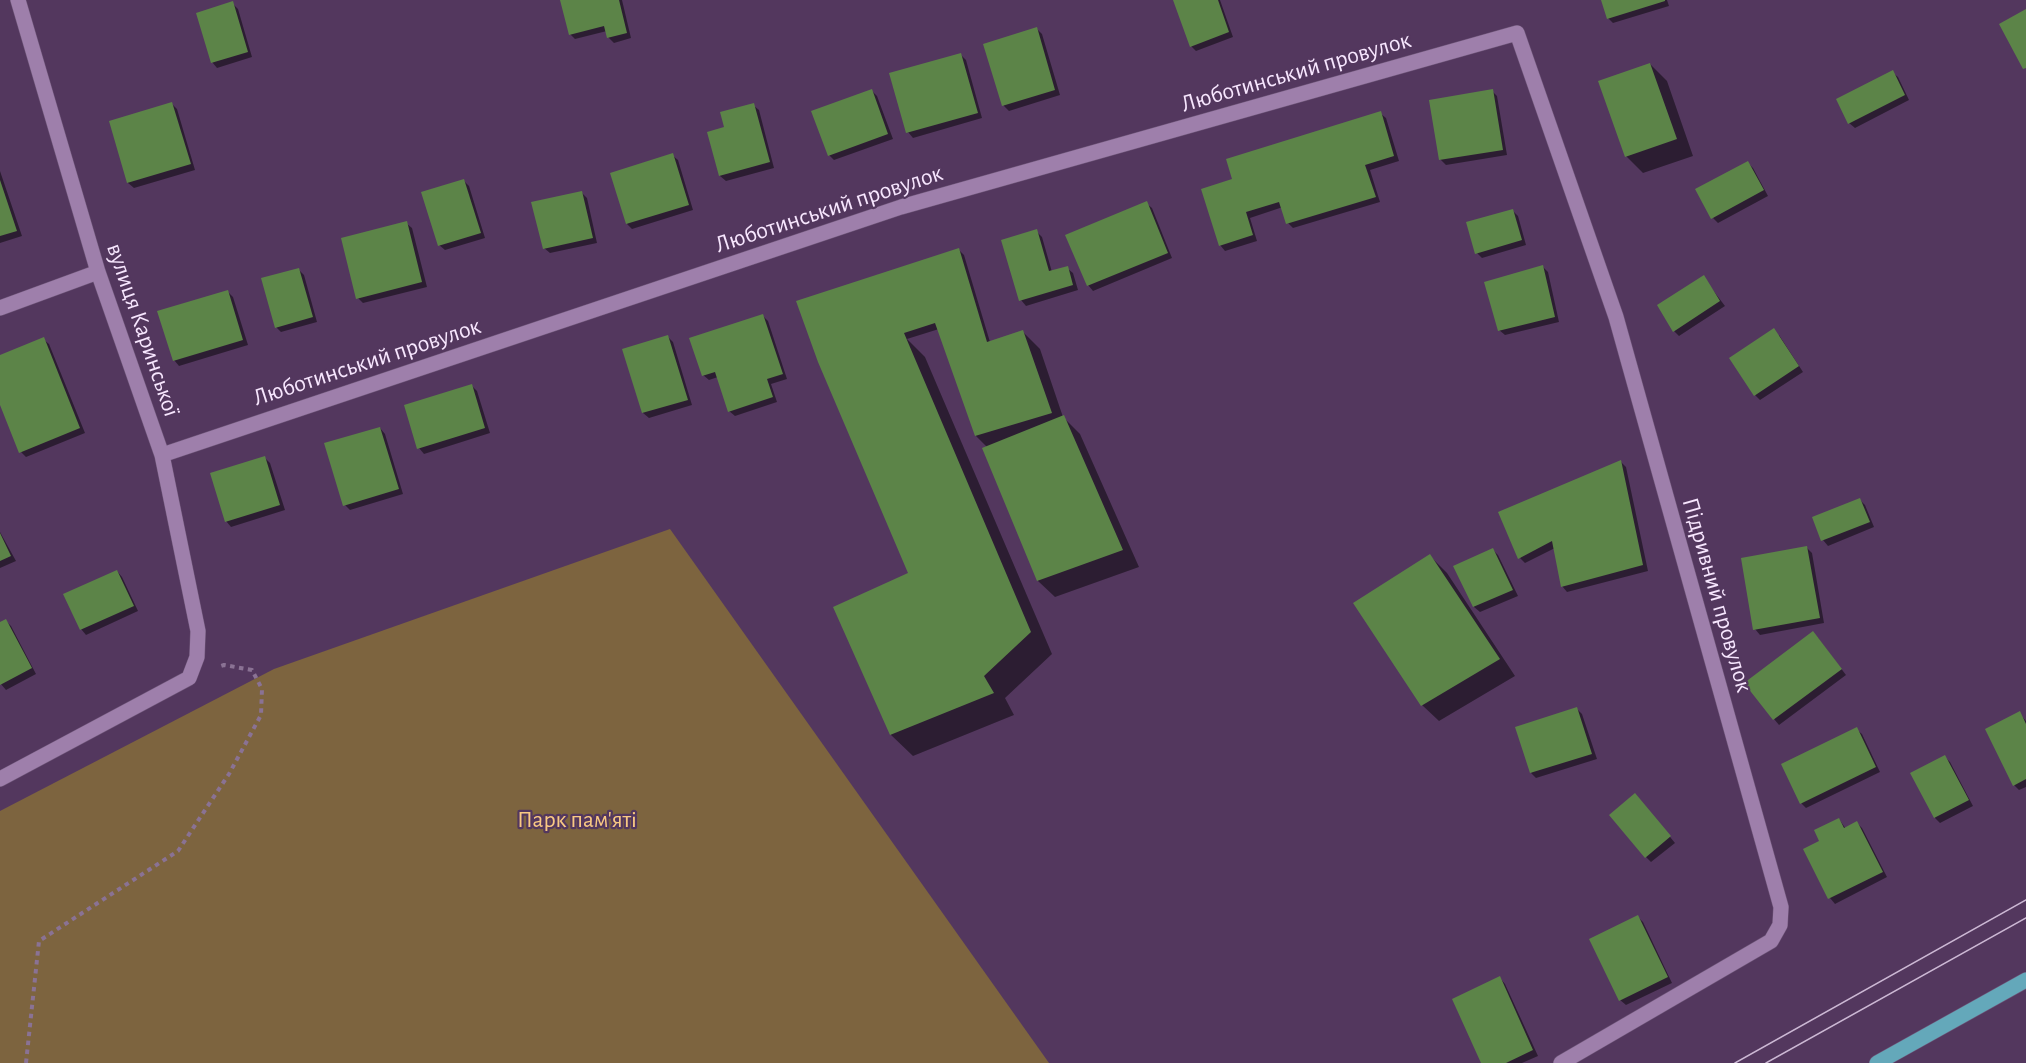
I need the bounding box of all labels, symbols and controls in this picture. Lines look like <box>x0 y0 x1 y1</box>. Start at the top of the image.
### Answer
street label: Люботинський провулок <box>1178 25 1414 119</box>
street label: Люботинський провулок <box>712 159 946 259</box>
street label: вулиця Каринської <box>100 240 186 420</box>
street label: Люботинський провулок <box>250 312 484 412</box>
street label: Підривний провулок <box>1675 494 1759 696</box>
park label: Парк пам'яті <box>517 806 637 834</box>

